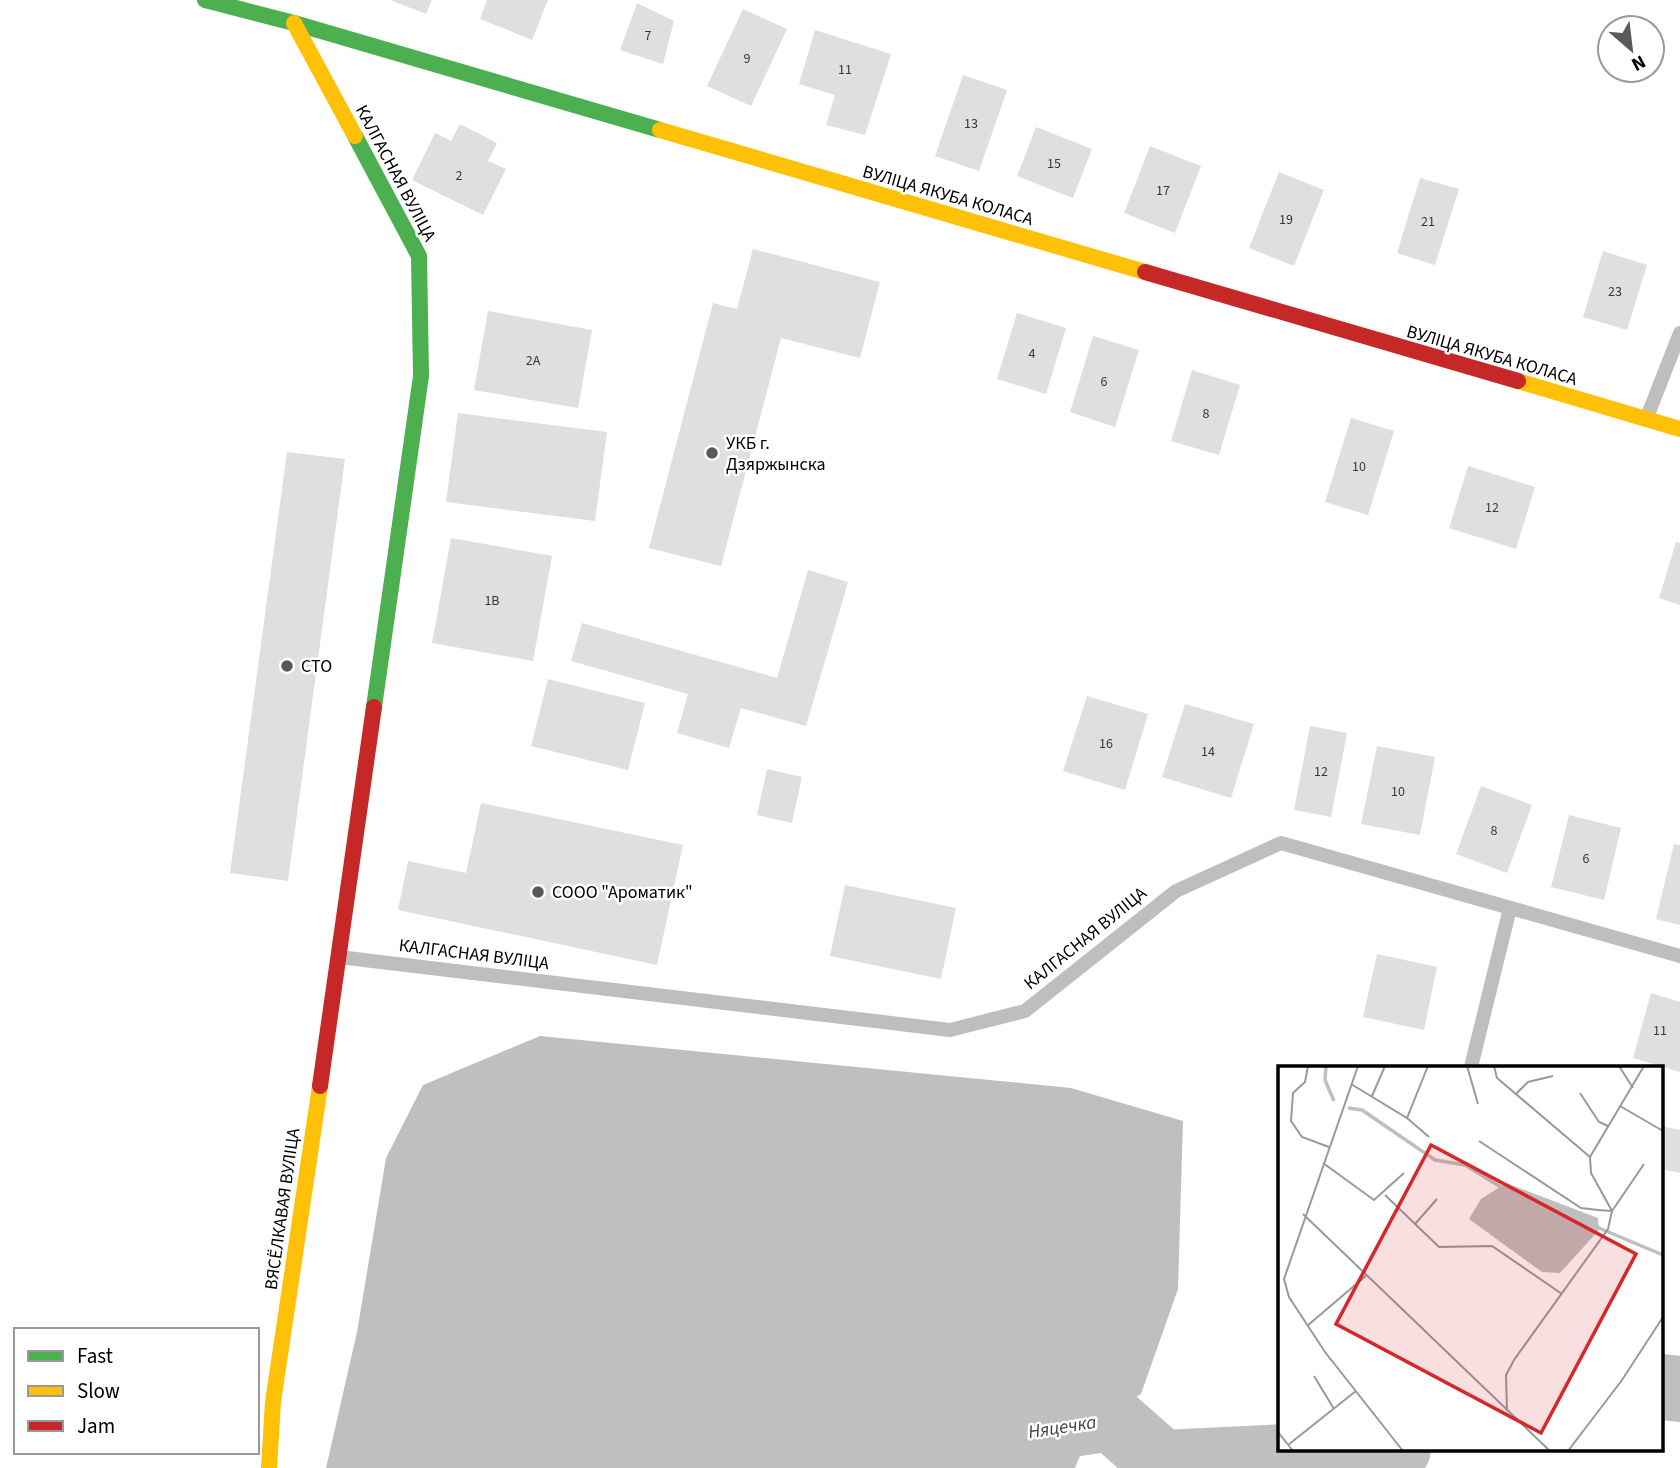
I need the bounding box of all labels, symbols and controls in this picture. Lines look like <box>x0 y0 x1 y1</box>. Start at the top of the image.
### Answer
north arrow <box>1596 14 1666 84</box>
house number: 7 <box>645 26 652 46</box>
text: N <box>1626 48 1650 78</box>
house number: 9 <box>744 49 751 69</box>
house number: 11 <box>838 60 852 80</box>
street label: КАЛГАСНАЯ ВУЛІЦА <box>349 101 442 246</box>
house number: 13 <box>964 114 978 134</box>
house number: 15 <box>1047 154 1061 174</box>
street label: ВУЛІЦА ЯКУБА КОЛАСА <box>860 159 1036 232</box>
house number: 2 <box>456 166 463 186</box>
house number: 17 <box>1156 181 1170 201</box>
house number: 19 <box>1279 210 1293 230</box>
house number: 21 <box>1421 212 1435 232</box>
house number: 23 <box>1608 282 1622 302</box>
street label: ВУЛІЦА ЯКУБА КОЛАСА <box>1404 319 1580 392</box>
house number: 4 <box>1029 344 1036 364</box>
house number: 2А <box>526 351 541 371</box>
house number: 6 <box>1101 372 1108 392</box>
house number: 8 <box>1203 404 1210 424</box>
place label: УКБ г. Дзяржынска <box>726 431 826 477</box>
marker: УКБ г. Дзяржынска <box>704 445 720 461</box>
house number: 10 <box>1352 457 1366 477</box>
house number: 12 <box>1485 498 1499 518</box>
house number: 1В <box>484 591 500 611</box>
place label: СТО <box>301 654 332 679</box>
marker: СТО <box>279 658 295 674</box>
house number: 16 <box>1099 734 1113 754</box>
house number: 14 <box>1201 742 1215 762</box>
house number: 12 <box>1314 762 1328 782</box>
house number: 10 <box>1391 782 1405 802</box>
house number: 8 <box>1491 821 1498 841</box>
house number: 6 <box>1583 849 1590 869</box>
place label: СООО "Ароматик" <box>552 880 693 905</box>
street label: КАЛГАСНАЯ ВУЛІЦА <box>1019 881 1152 996</box>
marker: СООО "Ароматик" <box>530 884 546 900</box>
street label: КАЛГАСНАЯ ВУЛІЦА <box>397 933 551 976</box>
house number: 11 <box>1653 1021 1667 1041</box>
inset map <box>1278 1066 1662 1450</box>
street label: ВЯСЁЛКАВАЯ ВУЛІЦА <box>259 1126 306 1291</box>
legend <box>14 1328 259 1454</box>
text: Fast <box>77 1341 113 1371</box>
text: Slow <box>77 1376 120 1406</box>
water label: Няцечка <box>1026 1409 1098 1446</box>
text: Jam <box>77 1411 115 1441</box>

